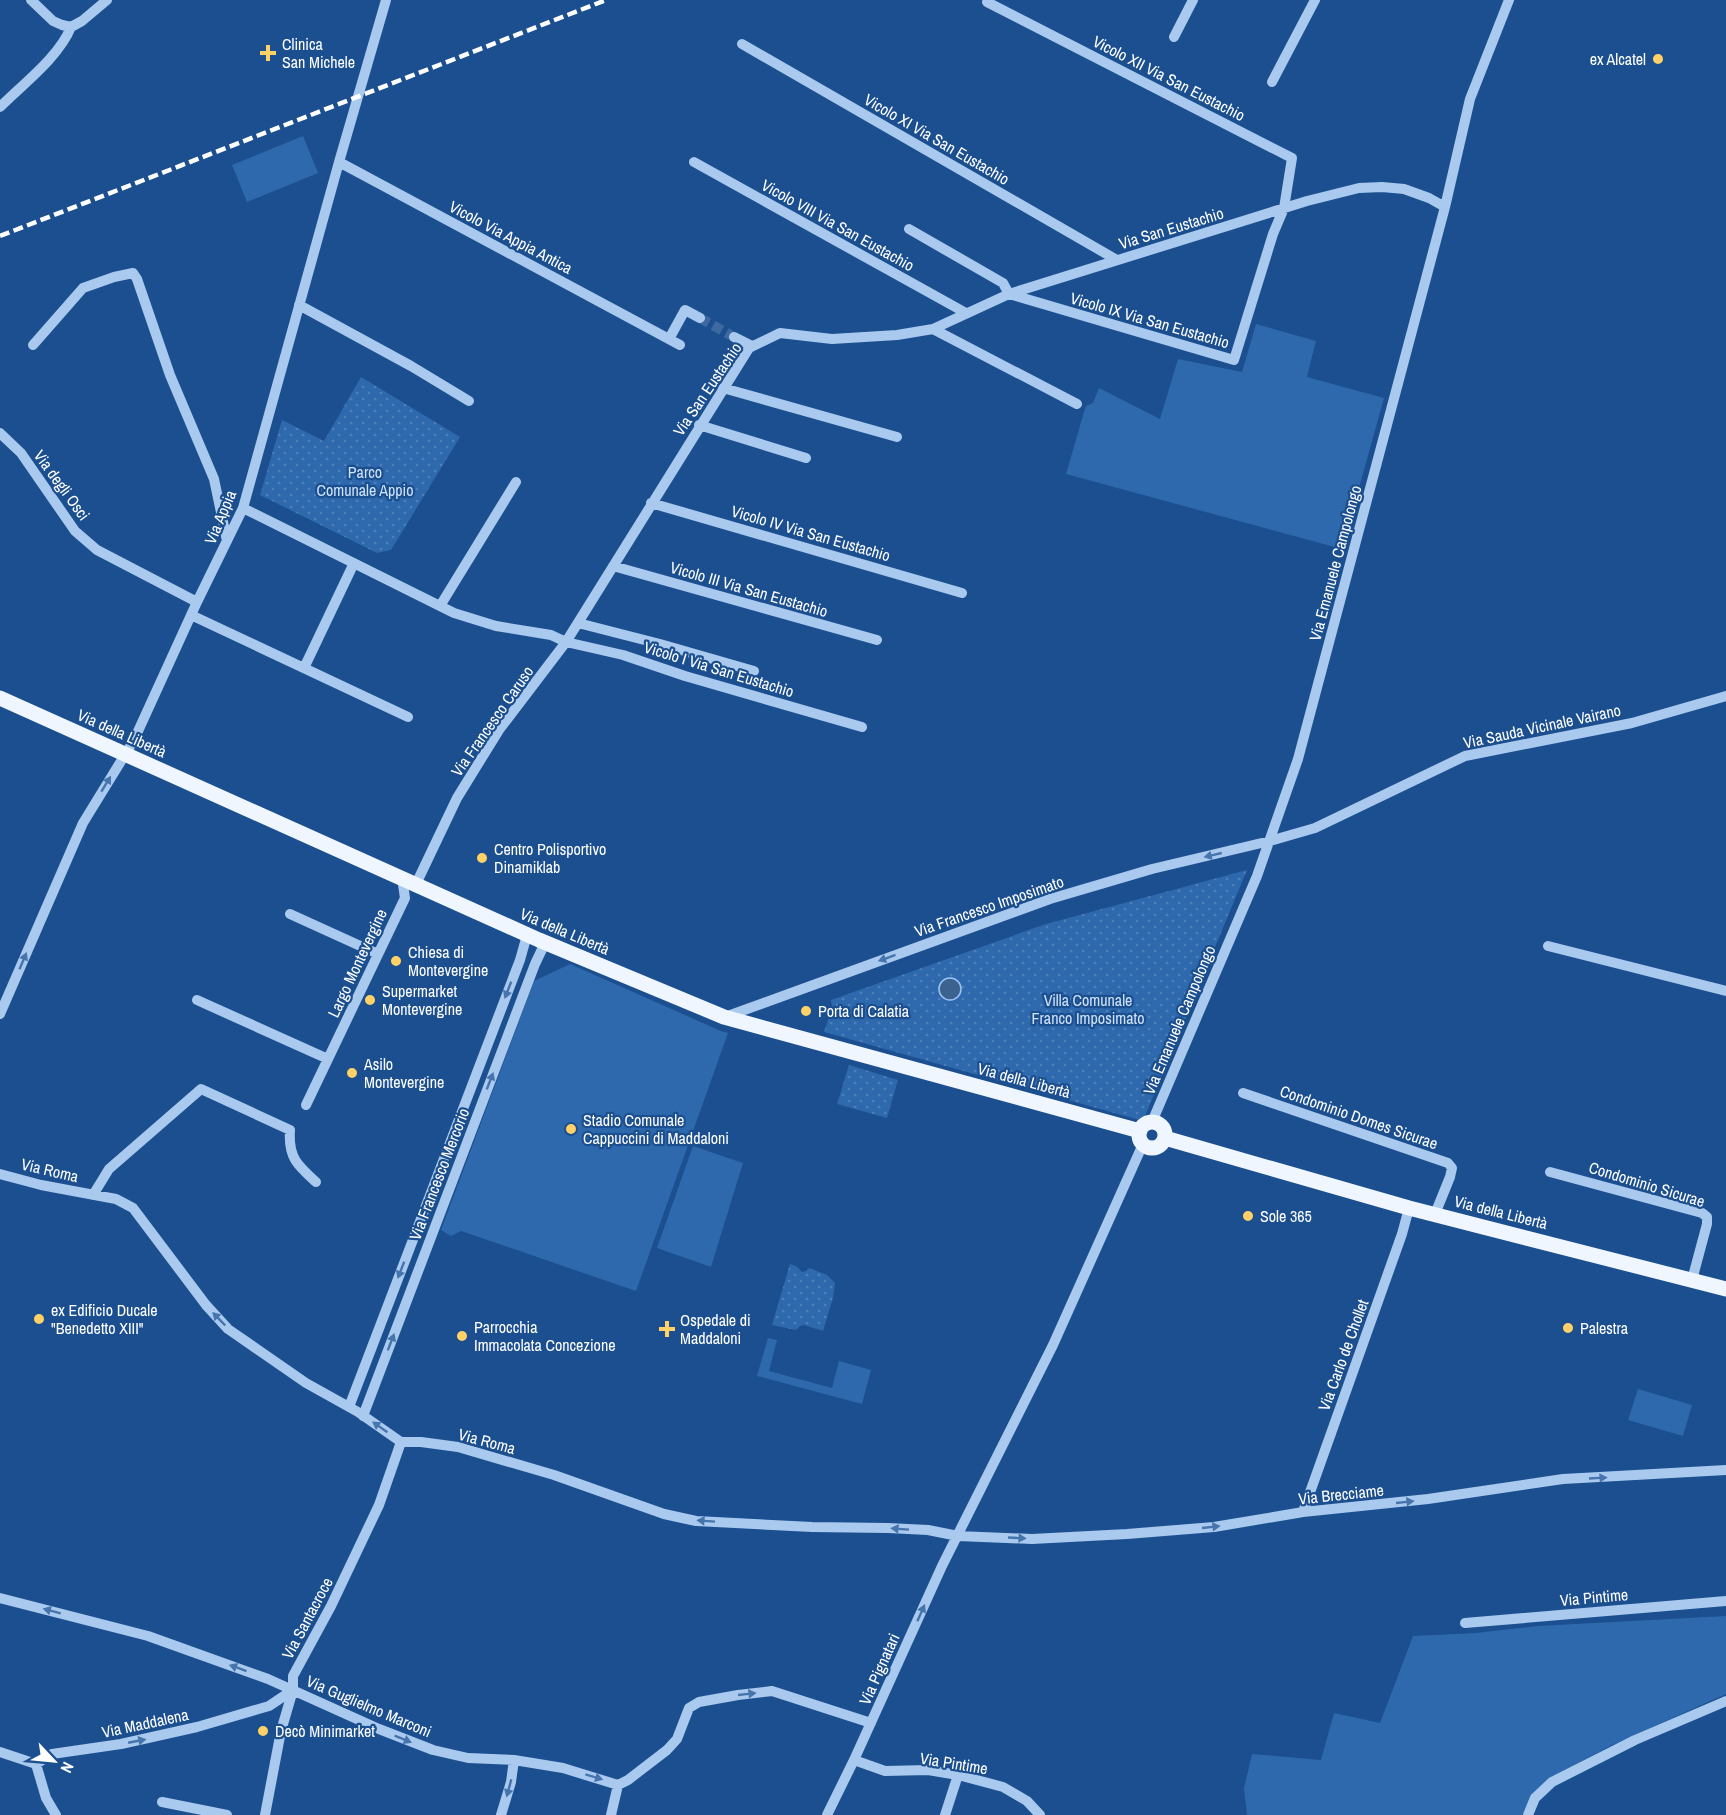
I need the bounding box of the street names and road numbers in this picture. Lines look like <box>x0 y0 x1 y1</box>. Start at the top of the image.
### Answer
street label: Vicolo XII Via San Eustachio <box>1089 30 1249 126</box>
street label: Vicolo XI Via San Eustachio <box>860 88 1014 190</box>
street label: Vicolo VIII Via San Eustachio <box>758 174 918 276</box>
street label: Vicolo Via Appia Antica <box>445 195 577 279</box>
street label: Via San Eustachio <box>1116 202 1226 254</box>
street label: Vicolo IX Via San Eustachio <box>1068 287 1232 353</box>
street label: Via San Eustachio <box>668 338 746 440</box>
street label: Via degli Osci <box>29 445 95 525</box>
street label: Via Emanuele Campolongo <box>1304 483 1366 643</box>
street label: Via Appia <box>199 486 241 547</box>
street label: Vicolo IV Via San Eustachio <box>729 500 893 566</box>
street label: Vicolo III Via San Eustachio <box>668 556 830 622</box>
street label: Vicolo I Via San Eustachio <box>641 636 797 702</box>
street label: Via Francesco Caruso <box>446 661 538 781</box>
street label: Via Sauda Vicinale Vairano <box>1461 699 1623 753</box>
street label: Via della Libertà <box>74 704 171 763</box>
street label: Via Francesco Imposimato <box>911 870 1067 942</box>
street label: Via della Libertà <box>517 902 614 960</box>
street label: Largo Montevergine <box>322 905 392 1021</box>
street label: Via Emanuele Campolongo <box>1138 942 1220 1098</box>
street label: Via della Libertà <box>975 1057 1074 1103</box>
street label: Condominio Domes Sicurae <box>1277 1080 1441 1154</box>
street label: Via Francesco Mercorio <box>404 1105 474 1243</box>
street label: Via Roma <box>19 1153 81 1187</box>
street label: Condominio Sicurae <box>1586 1156 1708 1212</box>
street label: Via della Libertà <box>1452 1190 1551 1234</box>
street label: Via Carlo de Chollet <box>1313 1296 1373 1414</box>
street label: Via Roma <box>456 1423 519 1459</box>
street label: Via Brecciame <box>1297 1479 1385 1509</box>
street label: Via Santacroce <box>276 1573 338 1663</box>
street label: Via Pintime <box>1559 1583 1629 1611</box>
street label: Via Pignatari <box>853 1630 905 1708</box>
street label: Via Guglielmo Marconi <box>303 1670 435 1742</box>
street label: Via Maddalena <box>100 1703 191 1743</box>
street label: Via Pintime <box>919 1747 989 1779</box>

